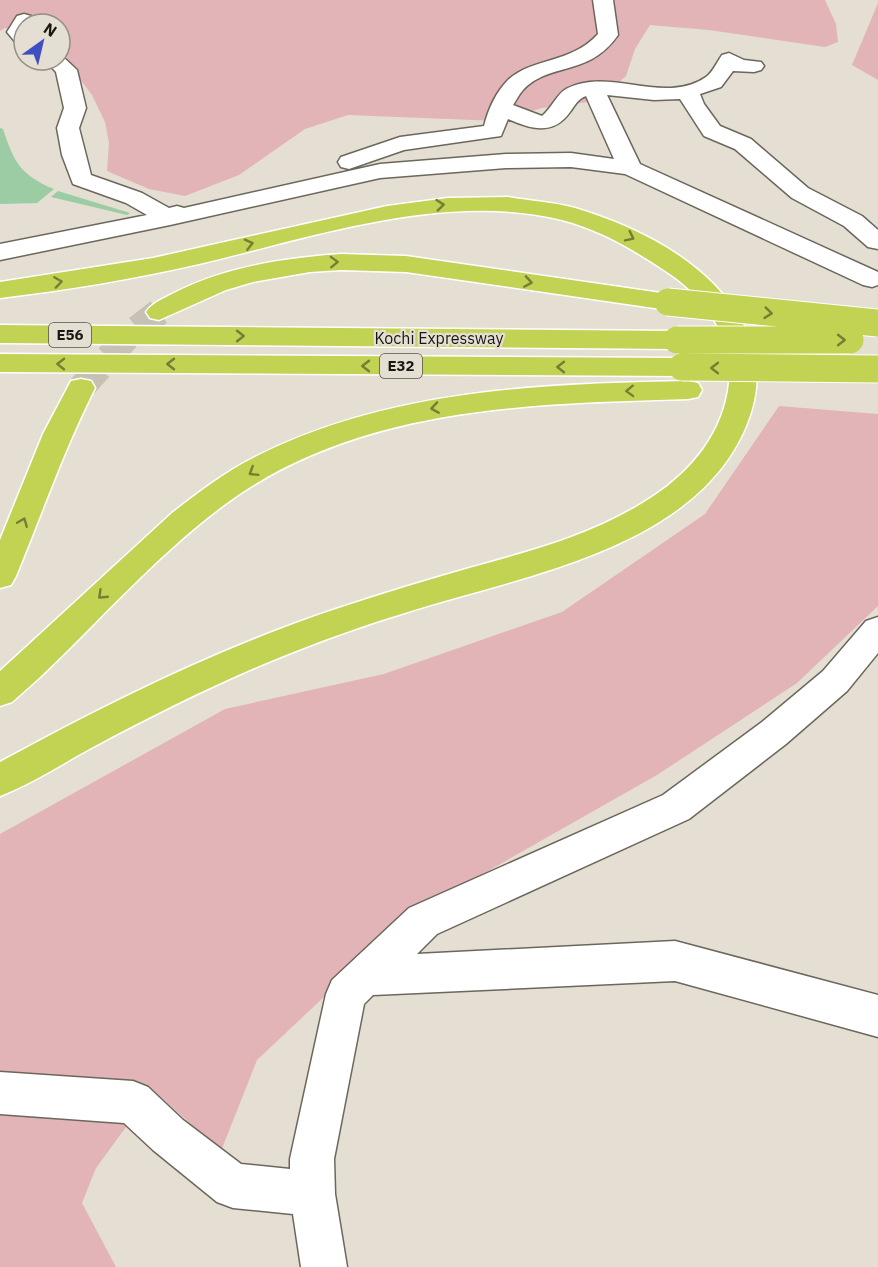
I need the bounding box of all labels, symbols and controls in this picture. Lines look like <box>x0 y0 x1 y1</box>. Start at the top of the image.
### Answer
north arrow <box>12 12 72 72</box>
text: N <box>40 18 61 41</box>
one-way arrow <box>435 199 444 212</box>
one-way arrow <box>623 230 634 242</box>
one-way arrow <box>244 238 254 251</box>
one-way arrow <box>330 255 339 268</box>
one-way arrow <box>523 275 532 287</box>
one-way arrow <box>53 277 63 289</box>
one-way arrow <box>763 306 772 319</box>
road number: E56 <box>49 323 91 347</box>
street label: Kochi Expressway <box>375 328 503 348</box>
one-way arrow <box>235 330 244 342</box>
one-way arrow <box>836 334 845 346</box>
road number: E32 <box>380 354 422 378</box>
one-way arrow <box>56 358 65 370</box>
one-way arrow <box>166 358 175 371</box>
one-way arrow <box>361 360 370 372</box>
one-way arrow <box>556 361 565 373</box>
one-way arrow <box>710 362 719 374</box>
one-way arrow <box>625 385 634 398</box>
one-way arrow <box>431 401 441 414</box>
one-way arrow <box>248 464 259 475</box>
one-way arrow <box>16 517 28 528</box>
one-way arrow <box>98 587 109 598</box>

